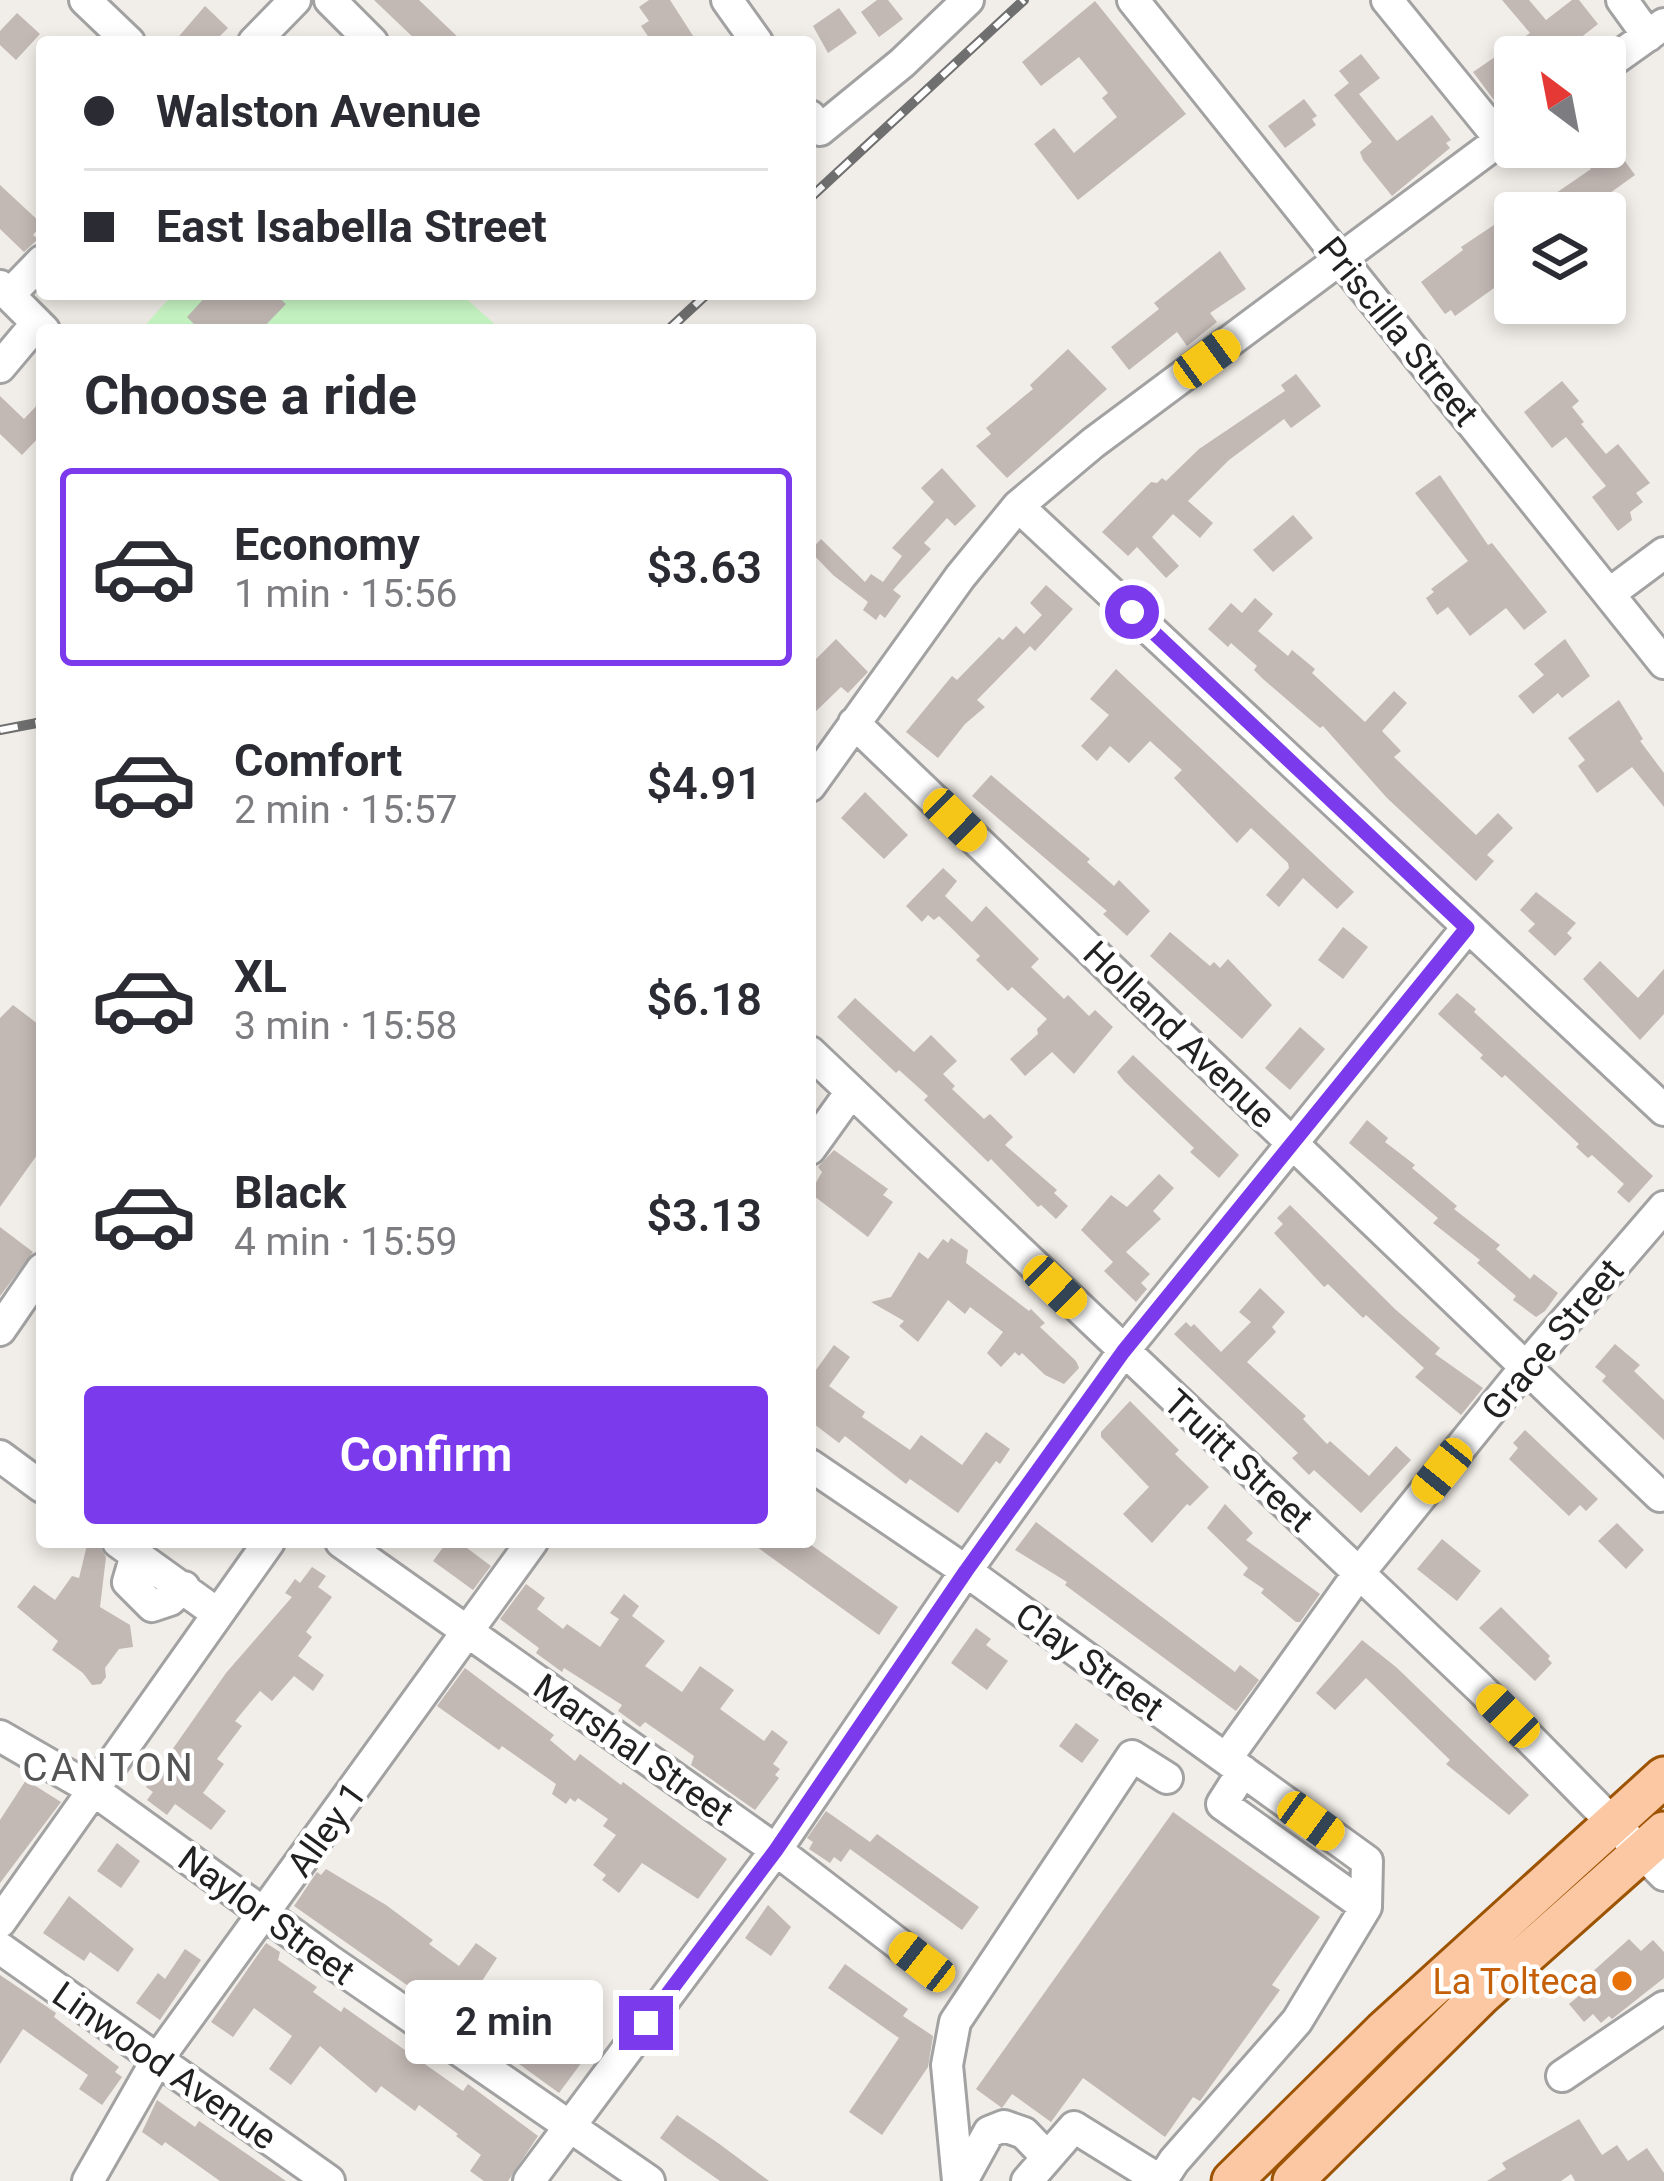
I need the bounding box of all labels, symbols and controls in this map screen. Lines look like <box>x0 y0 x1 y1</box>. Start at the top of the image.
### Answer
north arrow <box>1494 36 1626 168</box>
map controls <box>1494 36 1626 324</box>
text: Walston Avenue <box>156 85 481 138</box>
button: layers <box>1494 192 1626 324</box>
text: East Isabella Street <box>156 200 547 253</box>
street label: Priscilla Street <box>1309 229 1487 435</box>
car <box>1167 323 1247 395</box>
text: Choose a ride <box>84 364 417 427</box>
icon: car <box>90 513 198 621</box>
text: Economy <box>234 518 420 571</box>
text: $3.63 <box>646 541 762 594</box>
text: 1 min · 15:56 <box>234 571 457 617</box>
route start <box>1105 585 1159 639</box>
icon: car <box>90 729 198 837</box>
text: Comfort <box>234 734 402 787</box>
text: $4.91 <box>646 757 762 810</box>
car <box>917 782 993 858</box>
text: 2 min · 15:57 <box>234 787 457 833</box>
street label: Holland Avenue <box>1075 933 1284 1137</box>
icon: car <box>90 945 198 1053</box>
text: XL <box>234 950 287 1003</box>
text: $6.18 <box>646 973 762 1026</box>
text: 3 min · 15:58 <box>234 1003 457 1049</box>
icon: car <box>90 1161 198 1269</box>
text: Black <box>234 1166 346 1219</box>
text: $3.13 <box>646 1189 762 1242</box>
text: 4 min · 15:59 <box>234 1219 457 1265</box>
car <box>1017 1249 1093 1325</box>
street label: Grace Street <box>1473 1251 1632 1429</box>
street label: Truitt Street <box>1155 1381 1322 1540</box>
button: Confirm <box>84 1386 768 1524</box>
car <box>1405 1432 1479 1510</box>
street label: Clay Street <box>1007 1594 1172 1729</box>
street label: Marshal Street <box>526 1666 741 1834</box>
car <box>1470 1678 1546 1754</box>
district label: CANTON <box>22 1745 196 1791</box>
street label: Alley 1 <box>279 1774 375 1885</box>
car <box>1271 1785 1351 1857</box>
street label: Naylor Street <box>170 1838 363 1994</box>
car <box>883 1926 961 1998</box>
place label: La Tolteca <box>1432 1961 1598 2003</box>
marker: La Tolteca <box>1609 1968 1635 1994</box>
street label: Linwood Avenue <box>45 1973 284 2158</box>
callout: 2 min <box>406 1981 604 2065</box>
route end <box>619 1996 673 2050</box>
text: 2 min <box>455 1999 553 2045</box>

